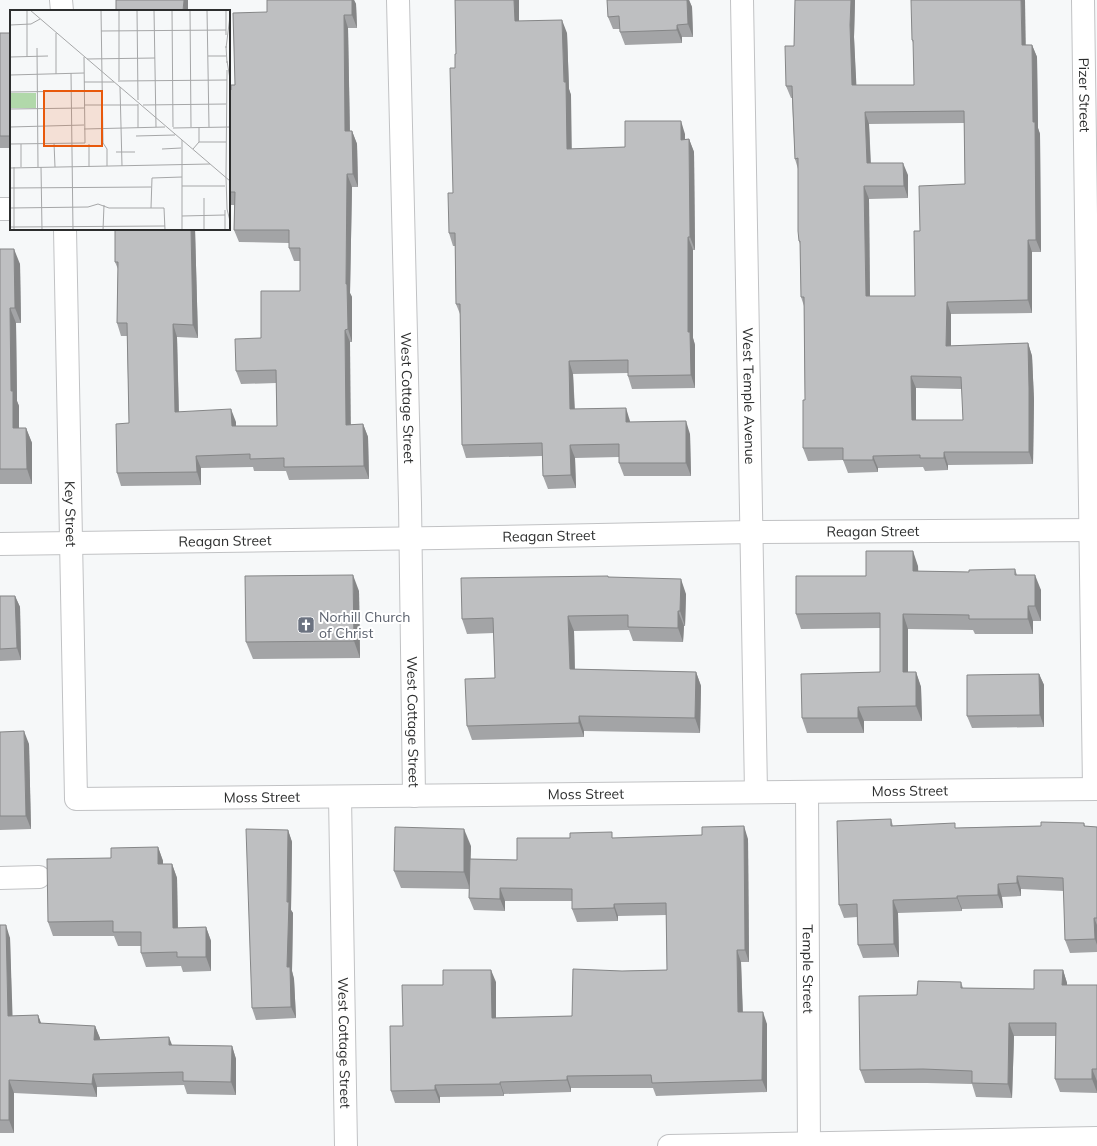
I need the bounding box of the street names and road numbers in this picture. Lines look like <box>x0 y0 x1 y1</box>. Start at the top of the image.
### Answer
street label: Pizer Street <box>1075 57 1094 133</box>
street label: West Temple Avenue <box>739 327 759 465</box>
street label: West Cottage Street <box>397 332 418 464</box>
street label: Key Street <box>61 481 80 547</box>
street label: Reagan Street <box>826 522 920 541</box>
street label: Reagan Street <box>502 526 596 546</box>
street label: Reagan Street <box>178 531 272 551</box>
street label: West Cottage Street <box>403 656 423 788</box>
street label: Moss Street <box>872 781 948 800</box>
street label: Moss Street <box>548 785 624 803</box>
street label: Moss Street <box>224 788 300 807</box>
street label: Temple Street <box>799 924 817 1014</box>
street label: West Cottage Street <box>334 977 354 1109</box>

